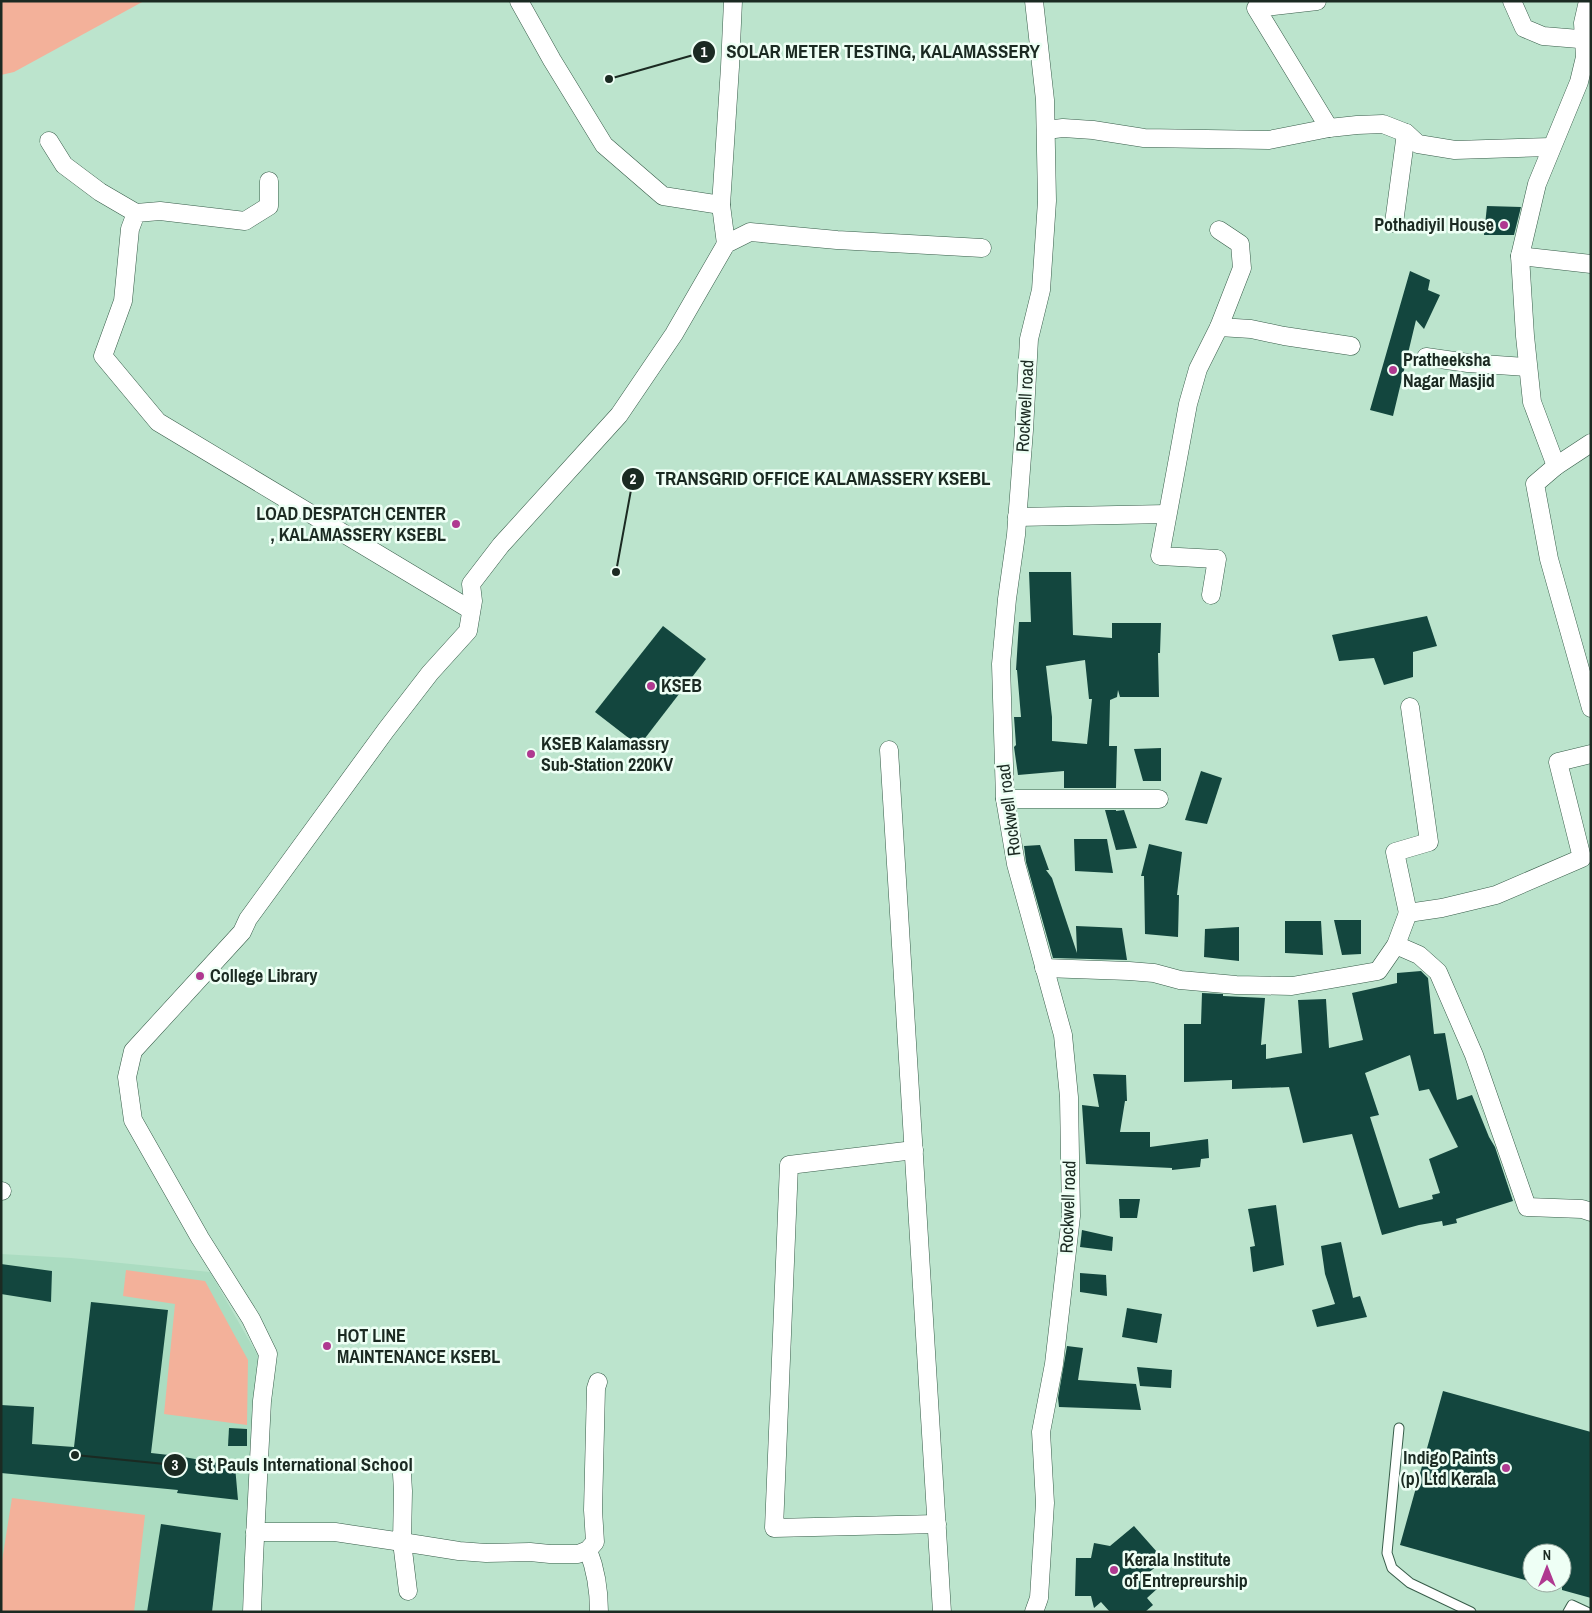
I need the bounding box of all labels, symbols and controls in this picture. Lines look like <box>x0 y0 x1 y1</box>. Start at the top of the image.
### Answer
callout: SOLAR METER TESTING, KALAMASSERY <box>691 35 1050 69</box>
text: SOLAR METER TESTING, KALAMASSERY <box>726 38 1040 64</box>
text: 1 <box>701 41 708 62</box>
place label: Pothadiyil House <box>1374 212 1494 237</box>
marker: Pothadiyil House <box>1498 219 1510 231</box>
place label: Pratheeksha Nagar Masjid <box>1403 347 1495 393</box>
street label: Rockwell road <box>1010 359 1039 453</box>
marker: Pratheeksha Nagar Masjid <box>1387 364 1399 376</box>
callout: TRANSGRID OFFICE KALAMASSERY KSEBL <box>620 462 1001 496</box>
text: TRANSGRID OFFICE KALAMASSERY KSEBL <box>655 465 991 491</box>
text: 2 <box>630 468 637 489</box>
place label: LOAD DESPATCH CENTER , KALAMASSERY KSEBL <box>256 501 446 547</box>
marker: LOAD DESPATCH CENTER , KALAMASSERY KSEBL <box>450 518 462 530</box>
place label: KSEB <box>661 673 702 698</box>
marker: KSEB <box>645 680 657 692</box>
place label: KSEB Kalamassry Sub-Station 220KV <box>541 731 673 777</box>
marker: KSEB Kalamassry Sub-Station 220KV <box>525 748 537 760</box>
street label: Rockwell road <box>990 763 1027 858</box>
place label: College Library <box>210 963 318 988</box>
marker: College Library <box>194 970 206 982</box>
street label: Rockwell road <box>1053 1160 1082 1254</box>
place label: HOT LINE MAINTENANCE KSEBL <box>337 1323 500 1369</box>
marker: HOT LINE MAINTENANCE KSEBL <box>321 1340 333 1352</box>
place label: Indigo Paints (p) Ltd Kerala <box>1401 1445 1497 1491</box>
callout: St Pauls International School <box>162 1448 423 1482</box>
text: St Pauls International School <box>197 1451 413 1477</box>
text: 3 <box>172 1454 179 1475</box>
marker: Indigo Paints (p) Ltd Kerala <box>1500 1462 1512 1474</box>
north arrow <box>1522 1543 1572 1593</box>
text: N <box>1543 1546 1551 1564</box>
place label: Kerala Institute of Entrepreurship <box>1124 1547 1248 1593</box>
marker: Kerala Institute of Entrepreurship <box>1108 1564 1120 1576</box>

